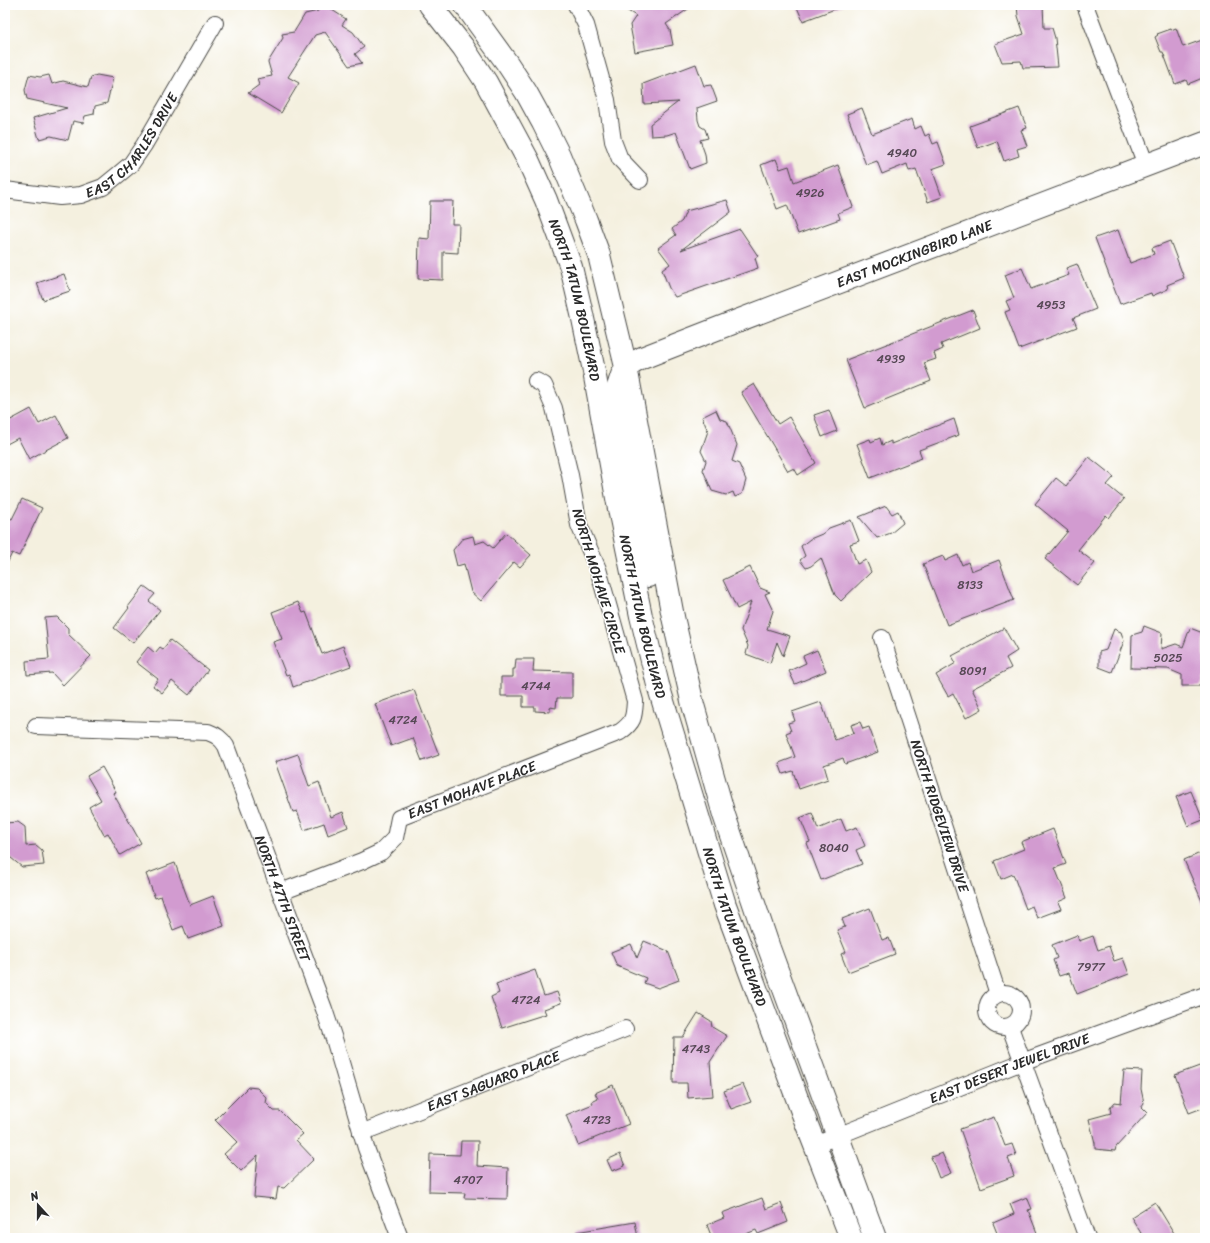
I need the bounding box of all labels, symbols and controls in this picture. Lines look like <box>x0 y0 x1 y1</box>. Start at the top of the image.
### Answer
street label: EAST CHARLES DRIVE <box>82 87 186 205</box>
house number: 4940 <box>887 142 917 164</box>
house number: 4926 <box>796 182 824 204</box>
street label: EAST MOCKINGBIRD LANE <box>833 213 997 295</box>
street label: NORTH TATUM BOULEVARD <box>541 215 608 384</box>
house number: 4953 <box>1037 294 1066 316</box>
house number: 4939 <box>877 348 905 370</box>
street label: NORTH MOHAVE CIRCLE <box>565 505 633 658</box>
street label: NORTH TATUM BOULEVARD <box>612 532 674 702</box>
house number: 8133 <box>957 574 983 596</box>
house number: 5025 <box>1153 647 1183 669</box>
house number: 8091 <box>959 660 987 682</box>
house number: 4744 <box>521 675 551 697</box>
house number: 4724 <box>389 709 418 731</box>
street label: NORTH RIDGEVIEW DRIVE <box>903 736 976 897</box>
street label: EAST MOHAVE PLACE <box>404 753 541 826</box>
street label: NORTH 47TH STREET <box>247 832 318 967</box>
house number: 8040 <box>819 837 849 859</box>
street label: NORTH TATUM BOULEVARD <box>695 844 774 1011</box>
house number: 7977 <box>1077 956 1106 978</box>
house number: 4724 <box>512 989 541 1011</box>
street label: EAST DESERT JEWEL DRIVE <box>925 1026 1094 1111</box>
house number: 4743 <box>682 1038 711 1060</box>
street label: EAST SAGUARO PLACE <box>423 1043 565 1119</box>
house number: 4723 <box>583 1109 611 1131</box>
house number: 4707 <box>454 1169 484 1191</box>
north arrow <box>18 1185 58 1225</box>
text: N <box>27 1186 42 1207</box>

